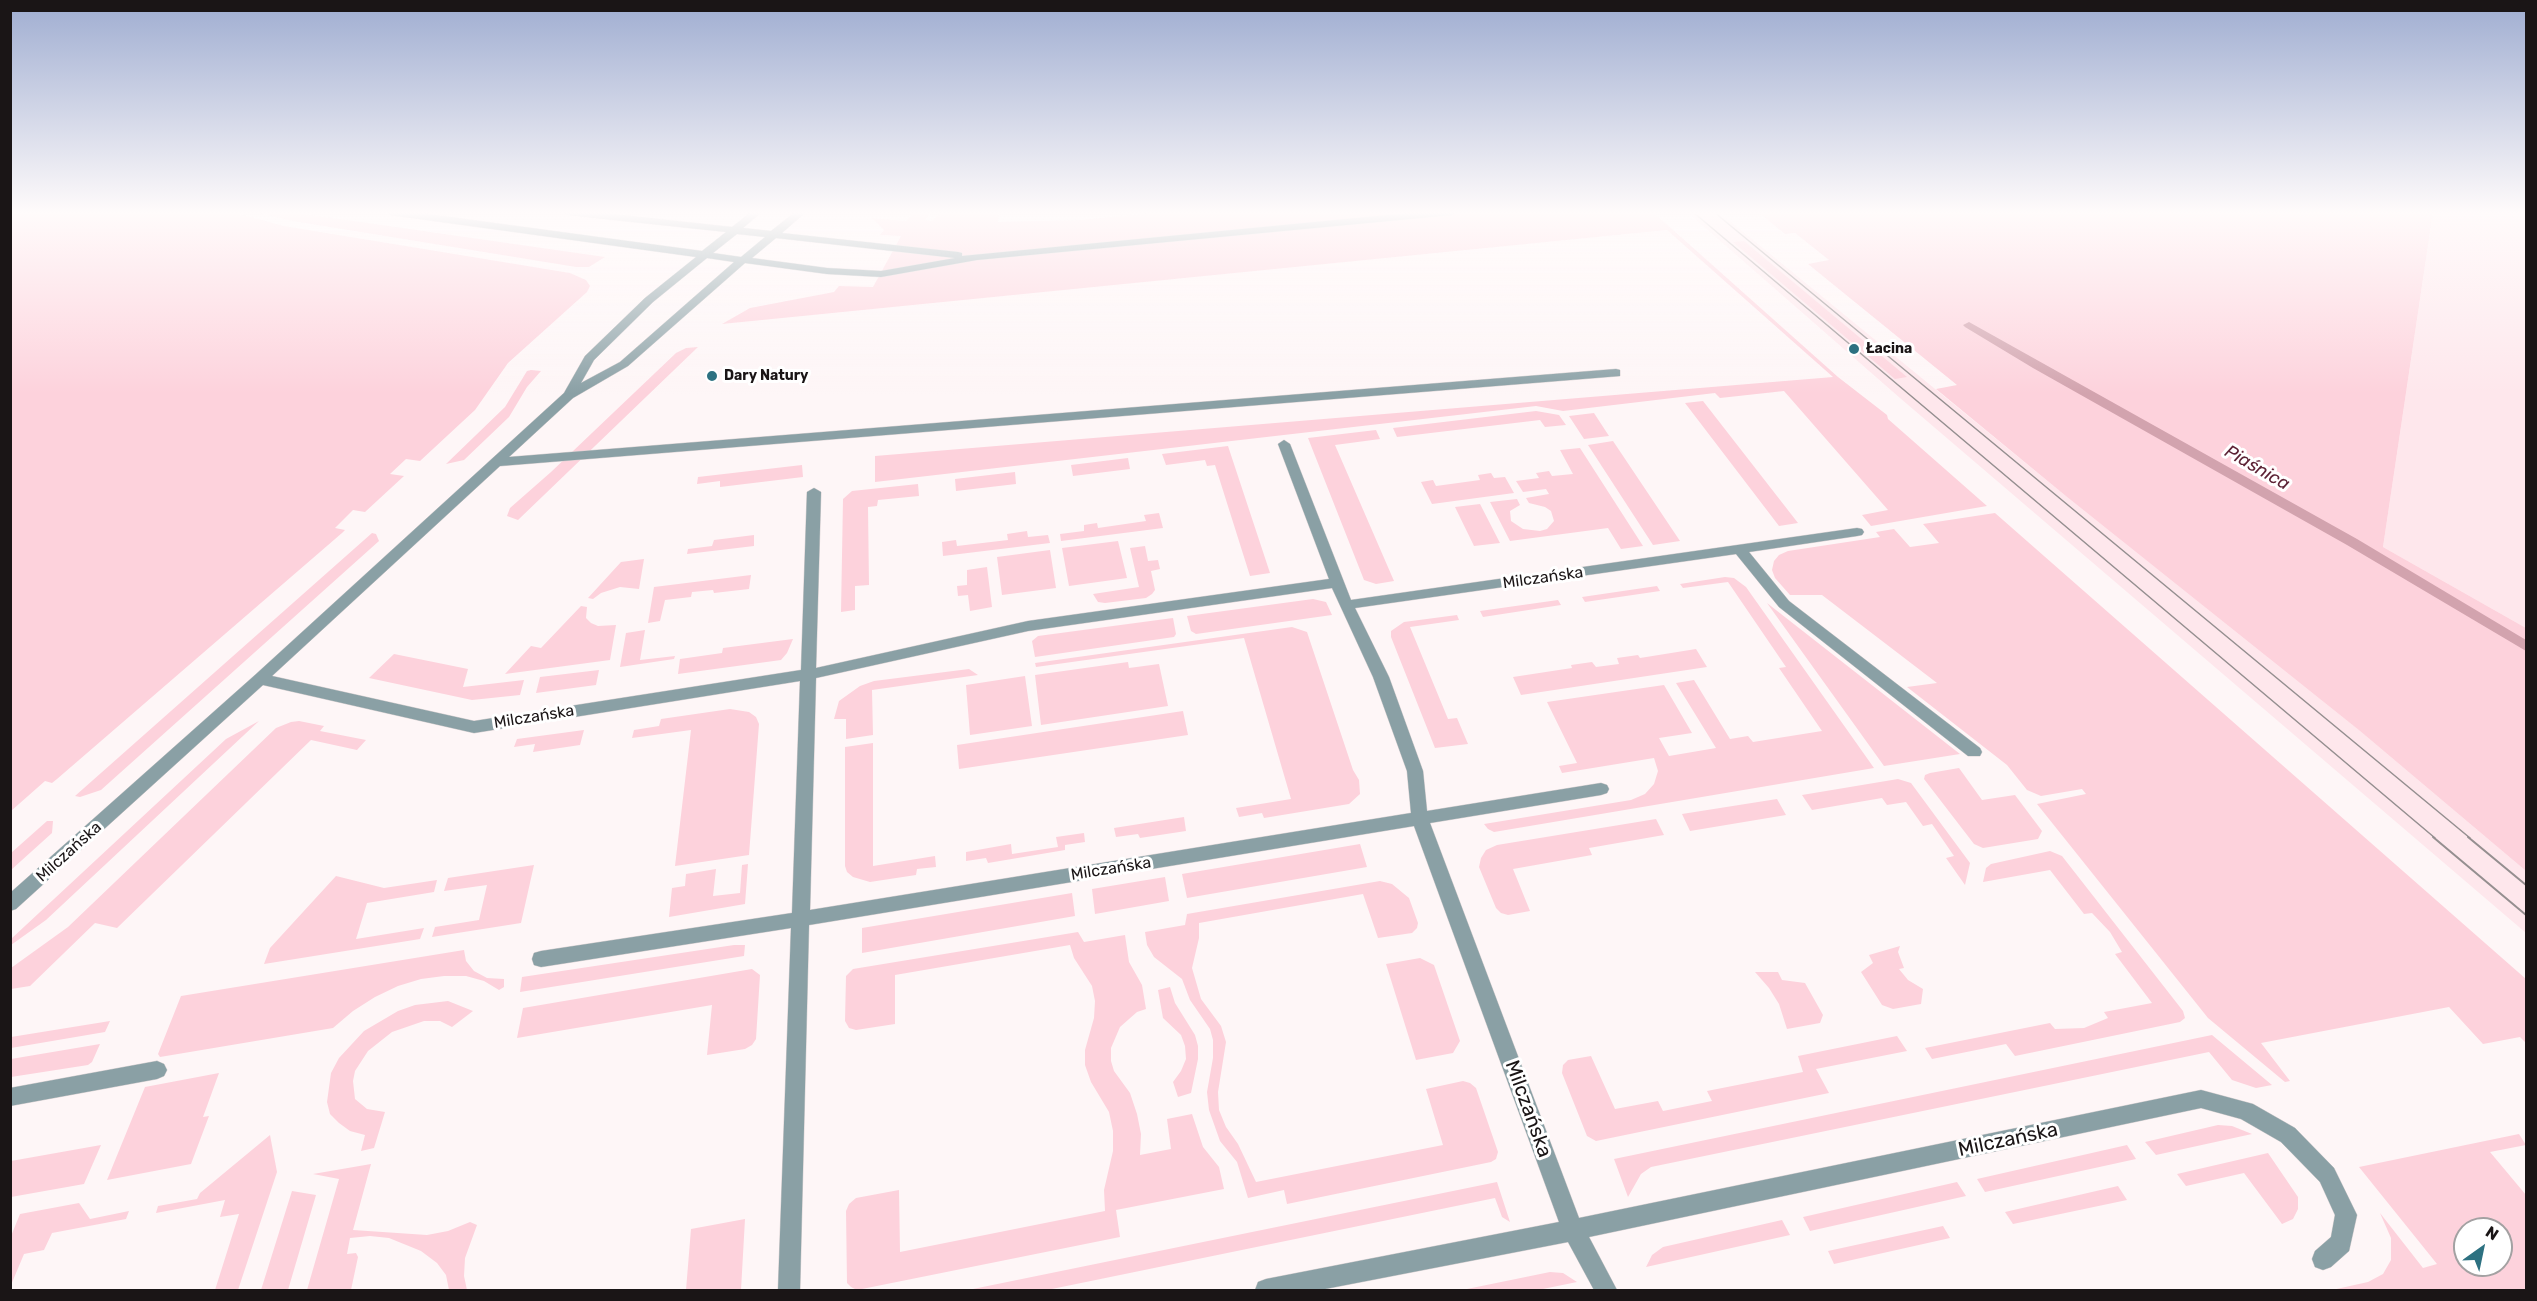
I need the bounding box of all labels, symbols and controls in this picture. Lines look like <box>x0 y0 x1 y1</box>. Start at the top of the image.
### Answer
place label: Łacina <box>1866 341 1912 357</box>
marker: Łacina <box>1847 342 1861 356</box>
place label: Dary Natury <box>724 368 808 384</box>
marker: Dary Natury <box>705 369 719 383</box>
water label: Piaśnica <box>2221 441 2293 495</box>
street label: Milczańska <box>1502 563 1584 593</box>
street label: Milczańska <box>492 701 576 733</box>
street label: Milczańska <box>32 818 106 886</box>
street label: Milczańska <box>1069 853 1153 885</box>
street label: Milczańska <box>1499 1057 1557 1161</box>
street label: Milczańska <box>1956 1118 2060 1162</box>
north arrow <box>2453 1217 2513 1277</box>
text: N <box>2482 1222 2502 1244</box>

